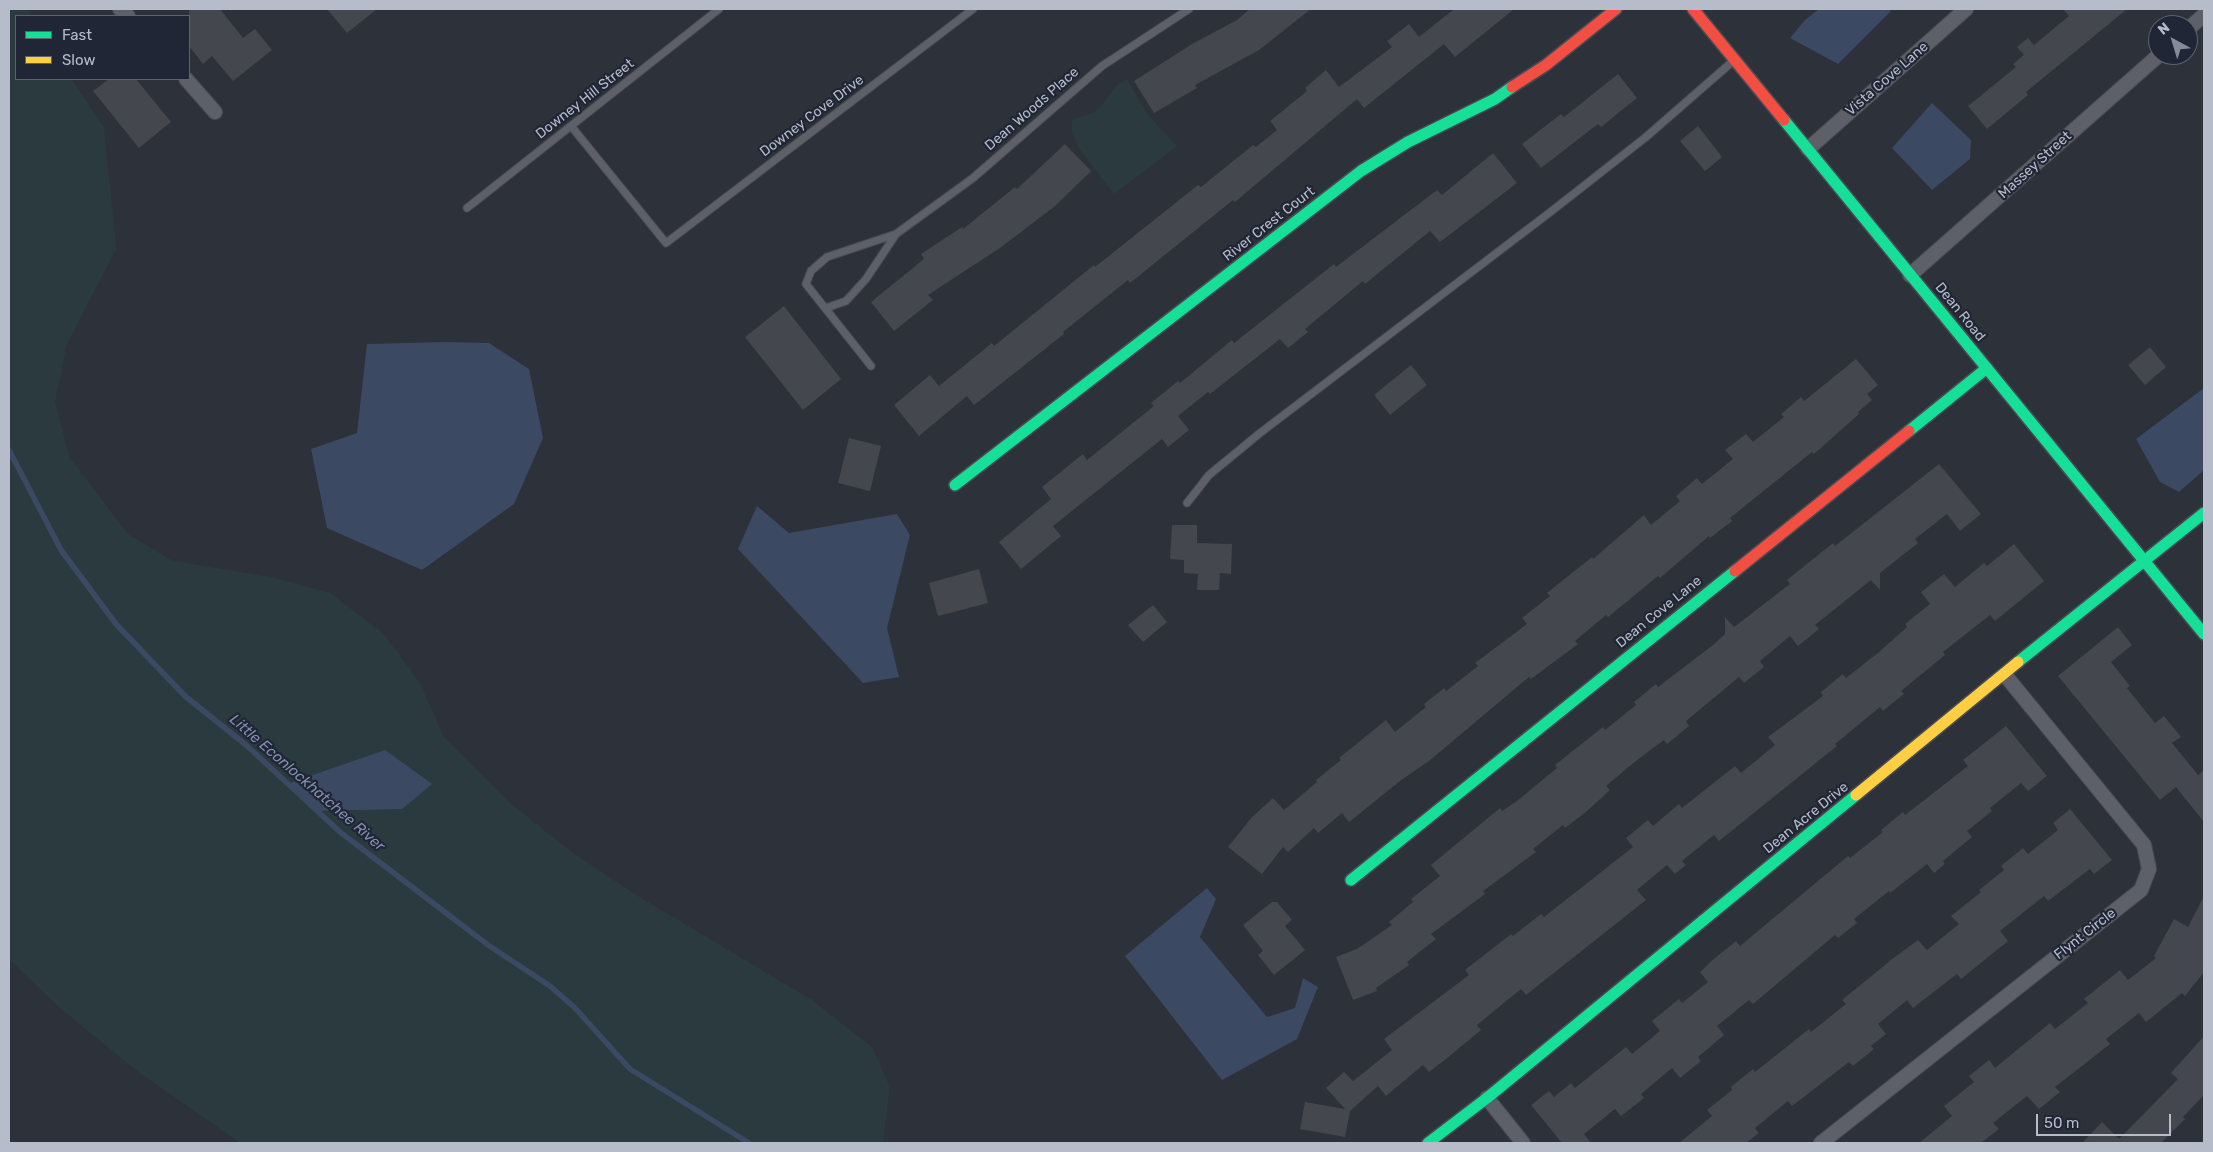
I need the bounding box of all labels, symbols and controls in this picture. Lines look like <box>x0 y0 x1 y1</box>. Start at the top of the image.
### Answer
legend <box>15 15 190 80</box>
north arrow <box>2148 15 2198 65</box>
text: N <box>2155 19 2173 39</box>
text: Fast <box>62 26 92 44</box>
street label: Vista Cove Lane <box>1842 39 1932 119</box>
text: Slow <box>62 51 95 69</box>
street label: Downey Hill Street <box>533 55 637 143</box>
street label: Dean Woods Place <box>982 64 1082 154</box>
street label: Downey Cove Drive <box>757 72 867 160</box>
street label: Massey Street <box>1995 128 2075 202</box>
street label: River Crest Court <box>1220 183 1318 265</box>
street label: Dean Road <box>1931 279 1989 345</box>
street label: Dean Cove Lane <box>1613 572 1705 652</box>
water label: Little Econlockhatchee River <box>226 711 388 855</box>
street label: Dean Acre Drive <box>1760 779 1852 857</box>
street label: Flynt Circle <box>2051 905 2119 963</box>
scale bar <box>2038 1104 2173 1136</box>
text: 50 m <box>2044 1114 2079 1132</box>

